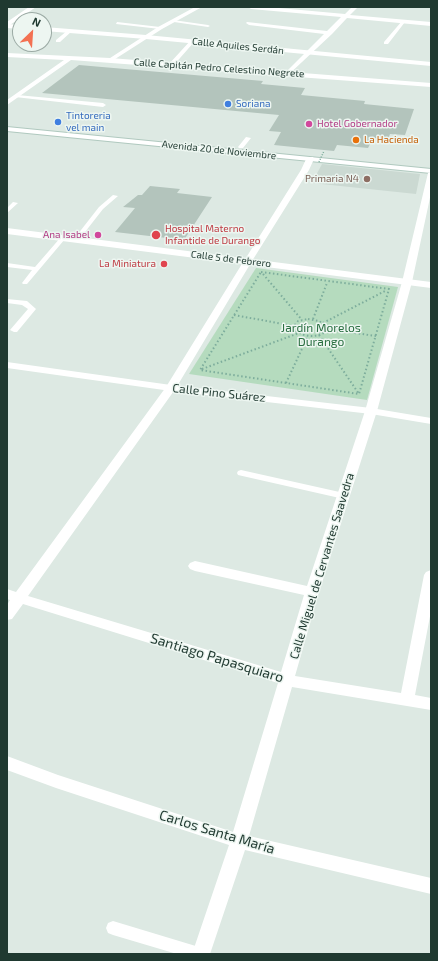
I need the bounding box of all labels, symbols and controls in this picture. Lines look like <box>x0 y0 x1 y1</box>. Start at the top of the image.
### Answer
north arrow <box>12 12 52 52</box>
text: N <box>31 14 43 29</box>
street label: Calle Aquiles Serdán <box>191 35 285 57</box>
street label: Calle Capitán Pedro Celestino Negrete <box>133 56 305 80</box>
place label: Soriana <box>236 98 271 110</box>
marker: Soriana <box>223 99 233 109</box>
place label: Tintoreria vel main <box>66 110 111 134</box>
marker: Tintoreria vel main <box>53 117 63 127</box>
place label: Hotel Gobernador <box>317 118 397 130</box>
marker: Hotel Gobernador <box>304 119 314 129</box>
place label: La Hacienda <box>364 134 419 146</box>
marker: La Hacienda <box>351 135 361 145</box>
street label: Avenida 20 de Noviembre <box>161 138 277 162</box>
place label: Primaria N4 <box>305 173 359 185</box>
marker: Primaria N4 <box>362 174 372 184</box>
place label: Hospital Materno Infantide de Durango <box>165 223 260 246</box>
place label: Ana Isabel <box>43 229 90 241</box>
marker: Hospital Materno Infantide de Durango <box>150 229 162 241</box>
marker: Ana Isabel <box>93 230 103 240</box>
street label: Calle 5 de Febrero <box>190 248 272 270</box>
place label: La Miniatura <box>99 258 156 270</box>
marker: La Miniatura <box>159 259 169 269</box>
park label: Jardín Morelos Durango <box>281 321 361 349</box>
street label: Calle Pino Suárez <box>172 381 266 405</box>
street label: Calle Miguel de Cervantes Saavedra <box>287 471 357 661</box>
street label: Santiago Papasquiaro <box>148 630 286 686</box>
street label: Carlos Santa María <box>157 806 277 858</box>

